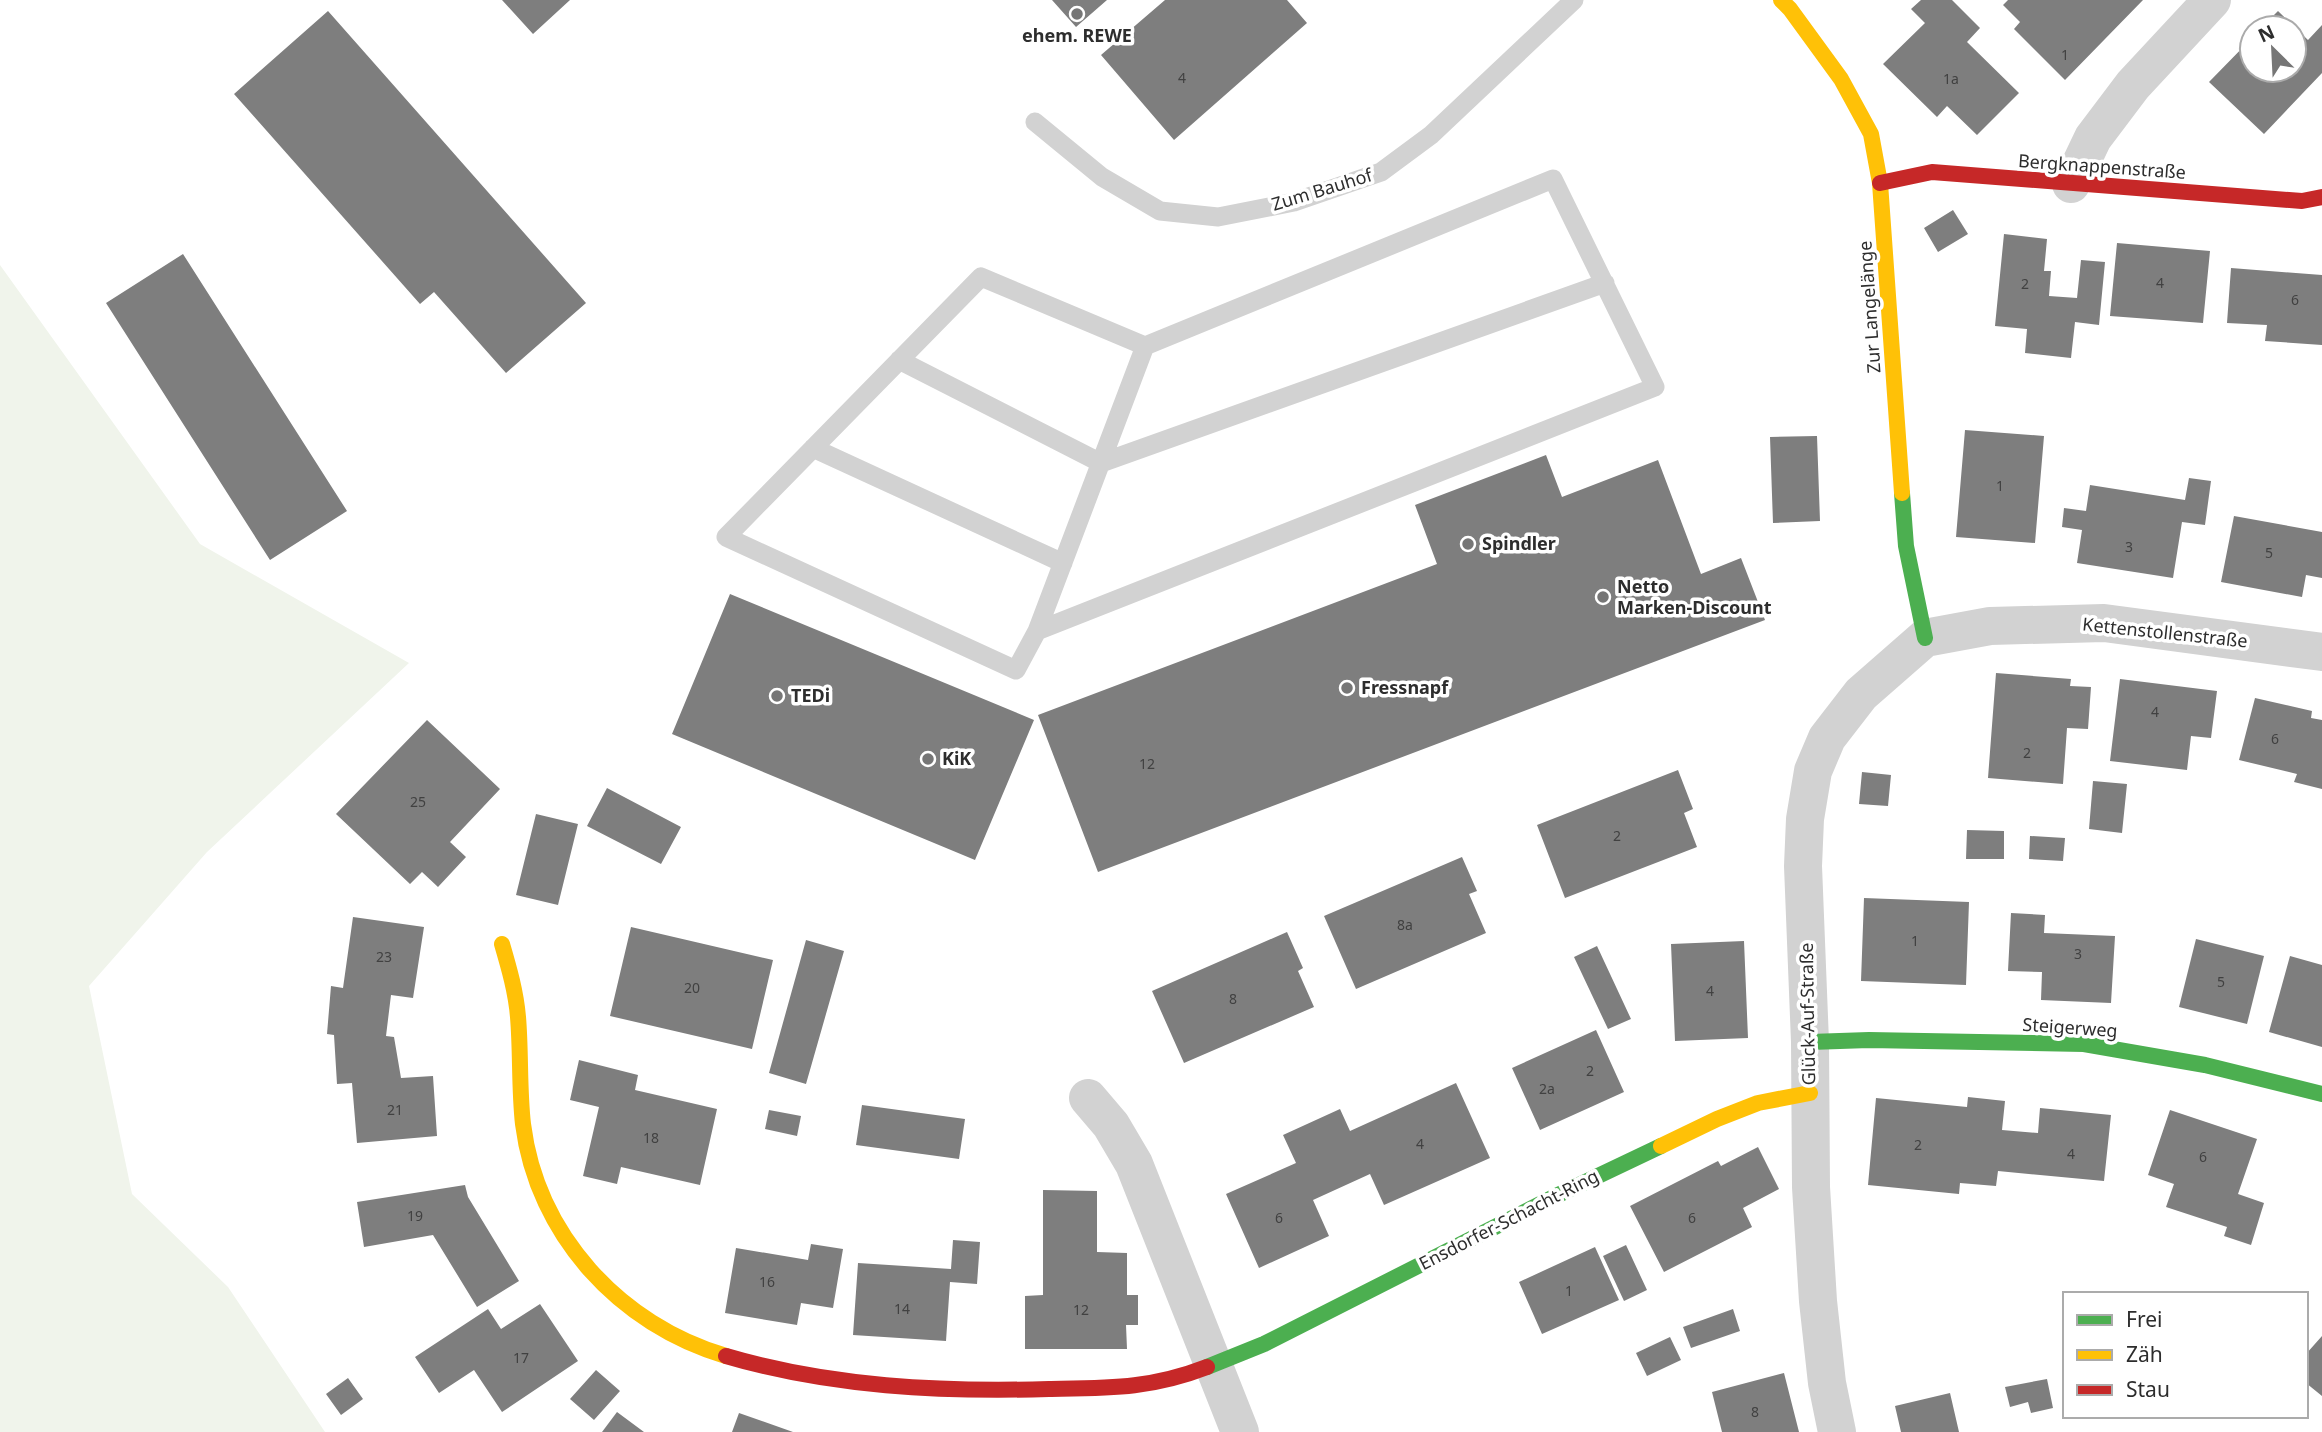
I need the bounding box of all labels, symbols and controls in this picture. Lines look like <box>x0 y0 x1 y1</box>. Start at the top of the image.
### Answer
marker: ehem. REWE <box>1069 6 1085 22</box>
north arrow <box>2238 14 2308 84</box>
text: N <box>2254 18 2278 48</box>
place label: ehem. REWE <box>1022 23 1132 47</box>
house number: 1 <box>2061 45 2069 64</box>
house number: 4 <box>1178 68 1186 87</box>
house number: 1a <box>1943 69 1959 88</box>
street label: Bergknappenstraße <box>2017 148 2187 184</box>
street label: Zum Bauhof <box>1268 162 1376 216</box>
street label: Zur Langelänge <box>1852 240 1886 374</box>
house number: 4 <box>2156 273 2164 292</box>
house number: 2 <box>2021 274 2029 293</box>
house number: 6 <box>2291 290 2299 309</box>
house number: 1 <box>1996 476 2004 495</box>
place label: Spindler <box>1482 531 1556 555</box>
marker: Spindler <box>1460 536 1476 552</box>
house number: 3 <box>2125 537 2133 556</box>
house number: 5 <box>2265 543 2273 562</box>
place label: Netto Marken-Discount <box>1617 574 1772 619</box>
marker: Netto Marken-Discount <box>1595 589 1611 605</box>
street label: Kettenstollenstraße <box>2081 611 2249 653</box>
place label: Fressnapf <box>1361 675 1449 699</box>
marker: Fressnapf <box>1339 680 1355 696</box>
place label: TEDi <box>791 683 830 707</box>
marker: TEDi <box>769 688 785 704</box>
house number: 4 <box>2151 702 2159 721</box>
house number: 6 <box>2271 729 2279 748</box>
house number: 2 <box>2023 743 2031 762</box>
place label: KiK <box>942 746 971 770</box>
marker: KiK <box>920 751 936 767</box>
house number: 12 <box>1139 754 1155 773</box>
house number: 25 <box>410 792 426 811</box>
house number: 2 <box>1613 826 1621 845</box>
house number: 8a <box>1397 915 1413 934</box>
house number: 1 <box>1911 931 1919 950</box>
street label: Glück-Auf-Straße <box>1794 943 1820 1086</box>
house number: 3 <box>2074 944 2082 963</box>
house number: 23 <box>376 947 392 966</box>
house number: 5 <box>2217 972 2225 991</box>
house number: 20 <box>684 978 700 997</box>
house number: 4 <box>1706 981 1714 1000</box>
house number: 8 <box>1229 989 1237 1008</box>
street label: Steigerweg <box>2022 1012 2118 1042</box>
house number: 2 <box>1586 1061 1594 1080</box>
house number: 2a <box>1539 1079 1555 1098</box>
house number: 21 <box>387 1100 403 1119</box>
house number: 18 <box>643 1128 659 1147</box>
house number: 4 <box>1416 1134 1424 1153</box>
house number: 2 <box>1914 1135 1922 1154</box>
house number: 4 <box>2067 1144 2075 1163</box>
house number: 6 <box>2199 1147 2207 1166</box>
street label: Ensdorfer-Schacht-Ring <box>1415 1163 1602 1275</box>
house number: 19 <box>407 1206 423 1225</box>
house number: 6 <box>1275 1208 1283 1227</box>
house number: 6 <box>1688 1208 1696 1227</box>
house number: 16 <box>759 1272 775 1291</box>
house number: 1 <box>1565 1281 1573 1300</box>
legend <box>2063 1292 2308 1418</box>
house number: 14 <box>894 1299 910 1318</box>
house number: 12 <box>1073 1300 1089 1319</box>
text: Frei <box>2126 1305 2162 1333</box>
text: Zäh <box>2126 1340 2163 1368</box>
house number: 17 <box>513 1348 529 1367</box>
text: Stau <box>2126 1375 2170 1403</box>
house number: 8 <box>1751 1402 1759 1421</box>

